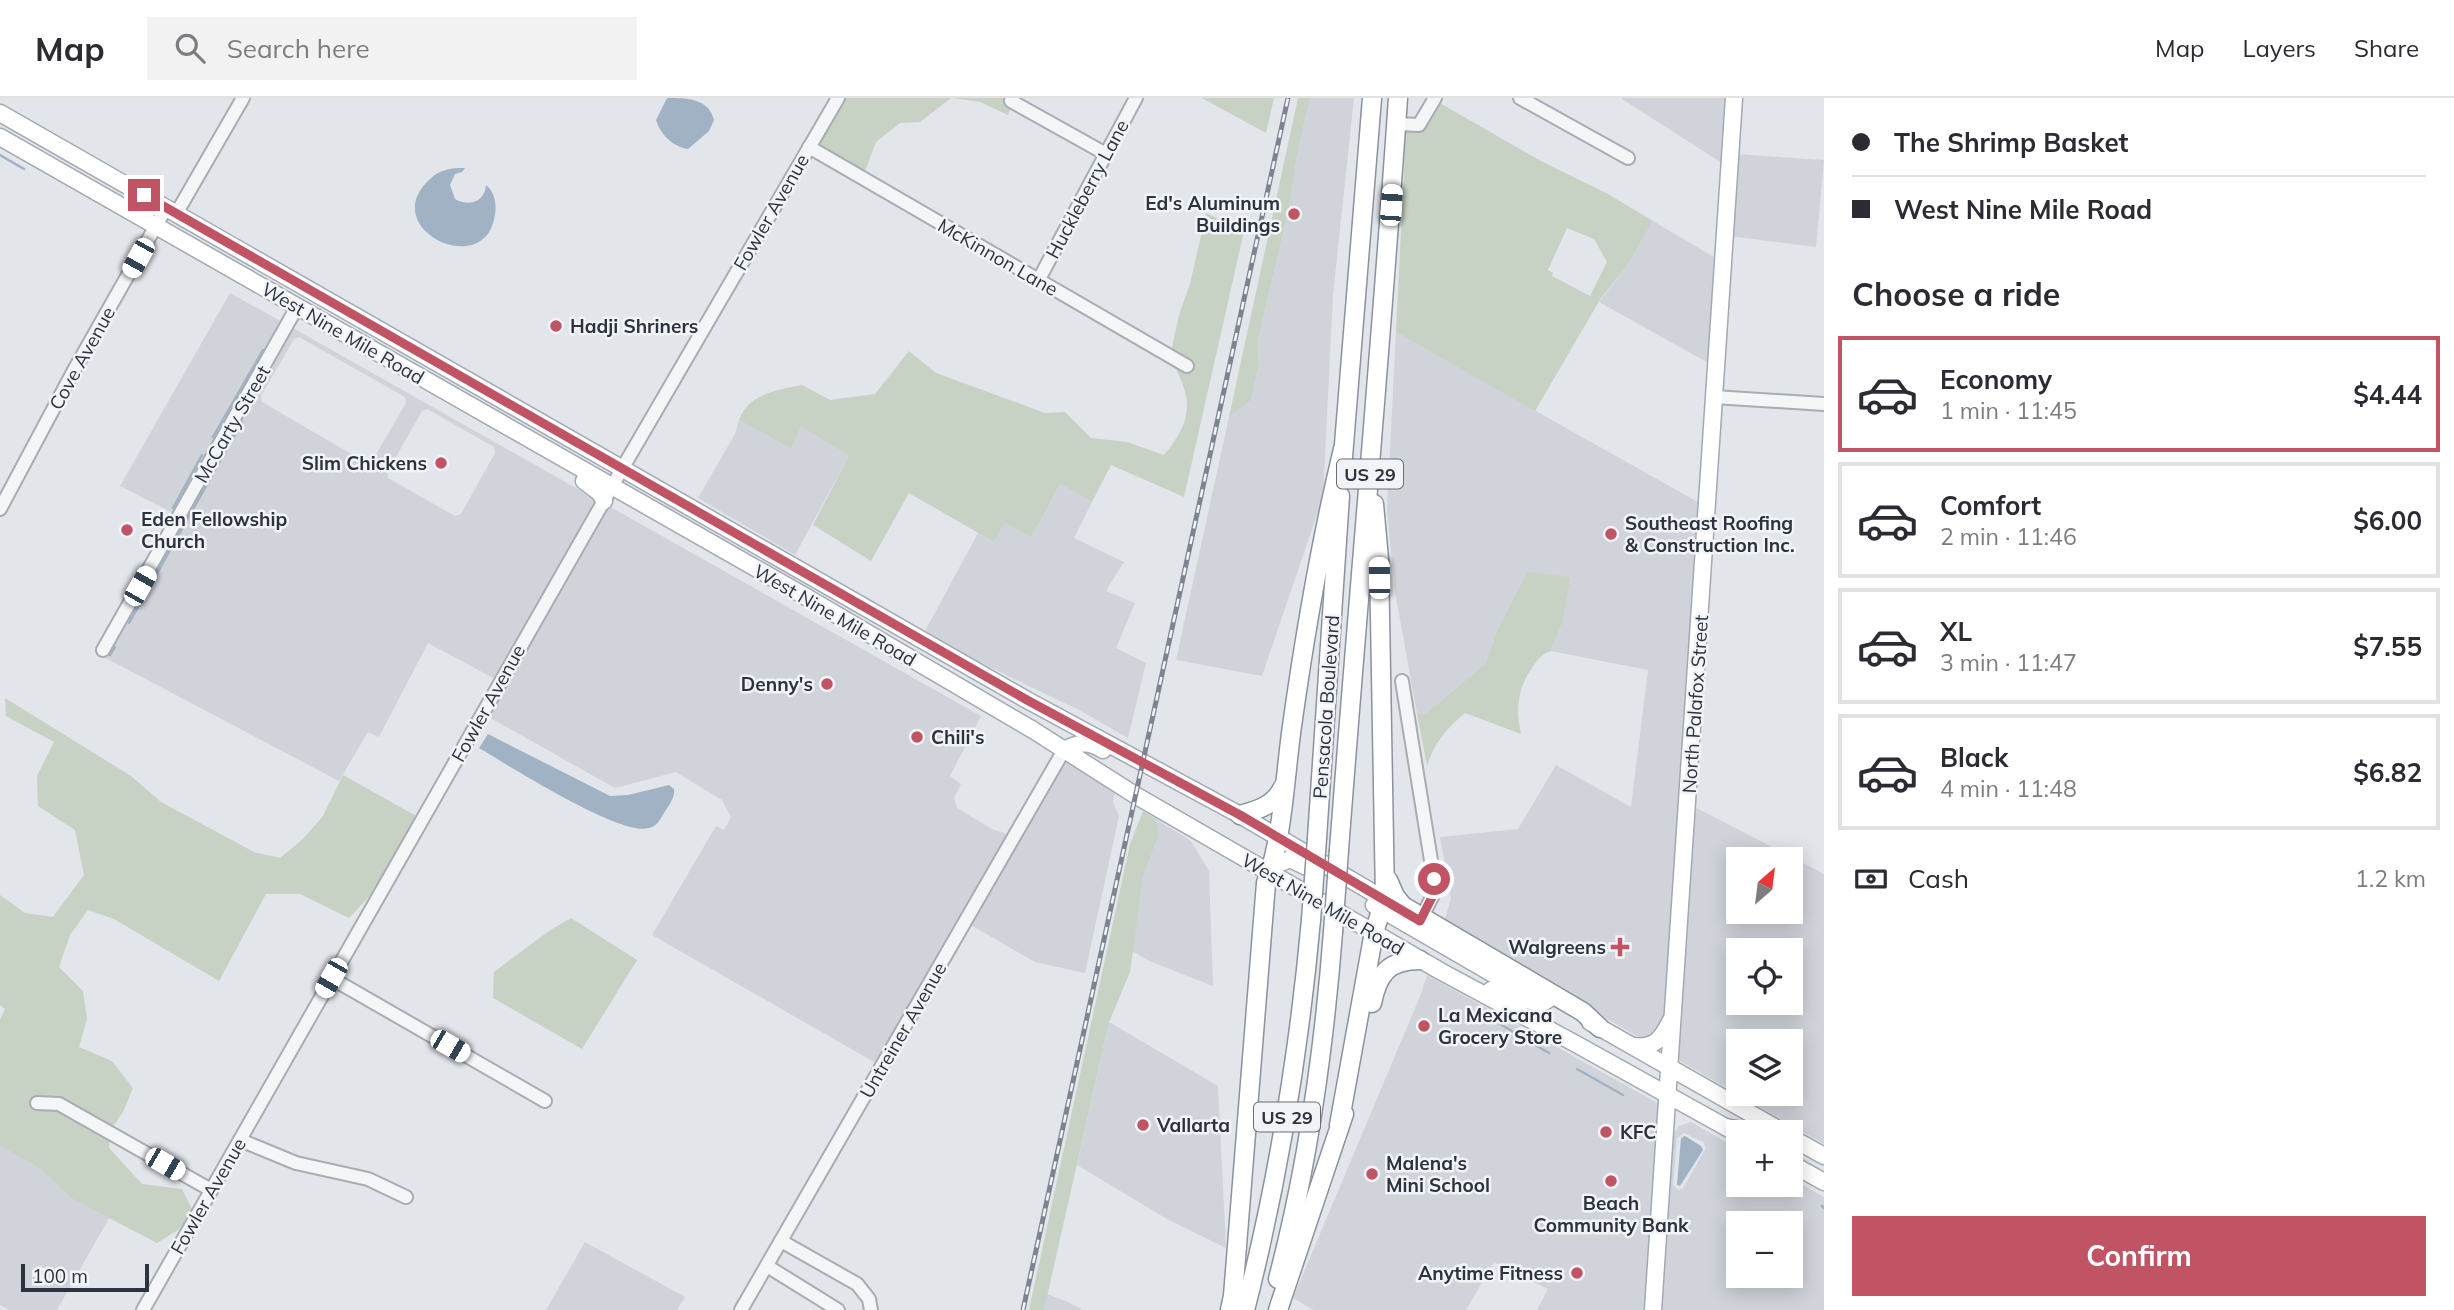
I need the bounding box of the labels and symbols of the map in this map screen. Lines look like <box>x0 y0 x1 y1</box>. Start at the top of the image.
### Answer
street label: Huckleberry Lane <box>1040 115 1134 263</box>
street label: Fowler Avenue <box>728 150 814 274</box>
route end <box>128 179 160 211</box>
car <box>1380 183 1403 227</box>
place label: Ed's Aluminum Buildings <box>1145 191 1280 237</box>
marker: Ed's Aluminum Buildings <box>1286 206 1302 222</box>
street label: McKinnon Lane <box>934 213 1062 301</box>
car <box>119 235 158 281</box>
street label: West Nine Mile Road <box>257 277 429 389</box>
street label: Cove Avenue <box>44 302 120 414</box>
place label: Hadji Shriners <box>570 314 698 338</box>
marker: Hadji Shriners <box>548 318 564 334</box>
street label: McCarty Street <box>189 361 275 487</box>
place label: Slim Chickens <box>302 451 427 475</box>
marker: Slim Chickens <box>433 455 449 471</box>
road number: US 29 <box>1337 460 1403 488</box>
place label: Eden Fellowship Church <box>141 507 288 553</box>
place label: Southeast Roofing & Construction Inc. <box>1625 511 1795 557</box>
marker: Eden Fellowship Church <box>119 522 135 538</box>
marker: Southeast Roofing & Construction Inc. <box>1603 526 1619 542</box>
car <box>1369 557 1390 599</box>
street label: West Nine Mile Road <box>749 559 921 671</box>
car <box>121 563 160 609</box>
street label: Pensacola Boulevard <box>1308 614 1344 800</box>
street label: North Palafox Street <box>1677 614 1713 794</box>
street label: Fowler Avenue <box>446 640 530 766</box>
place label: Denny's <box>741 672 813 696</box>
marker: Denny's <box>819 676 835 692</box>
place label: Chili's <box>931 725 985 749</box>
marker: Chili's <box>909 729 925 745</box>
north arrow <box>1726 847 1802 924</box>
street label: West Nine Mile Road <box>1237 848 1409 960</box>
route start <box>1418 863 1450 895</box>
place label: Walgreens <box>1508 935 1606 959</box>
marker: Walgreens <box>1612 939 1628 955</box>
car <box>312 955 351 1001</box>
street label: Untreiner Avenue <box>854 958 952 1102</box>
place label: La Mexicana Grocery Store <box>1438 1003 1562 1049</box>
marker: La Mexicana Grocery Store <box>1416 1018 1432 1034</box>
car <box>427 1026 474 1066</box>
road number: US 29 <box>1254 1102 1320 1132</box>
place label: Vallarta <box>1156 1113 1230 1137</box>
marker: Vallarta <box>1135 1117 1151 1133</box>
place label: KFC <box>1620 1120 1656 1144</box>
marker: KFC <box>1598 1124 1614 1140</box>
street label: Fowler Avenue <box>165 1134 251 1258</box>
car <box>142 1144 189 1184</box>
place label: Malena's Mini School <box>1386 1151 1490 1197</box>
marker: Malena's Mini School <box>1364 1166 1380 1182</box>
marker: Beach Community Bank <box>1603 1173 1619 1189</box>
place label: Beach Community Bank <box>1533 1191 1689 1237</box>
scale bar <box>21 1261 149 1293</box>
place label: Anytime Fitness <box>1418 1261 1563 1285</box>
marker: Anytime Fitness <box>1569 1265 1585 1281</box>

